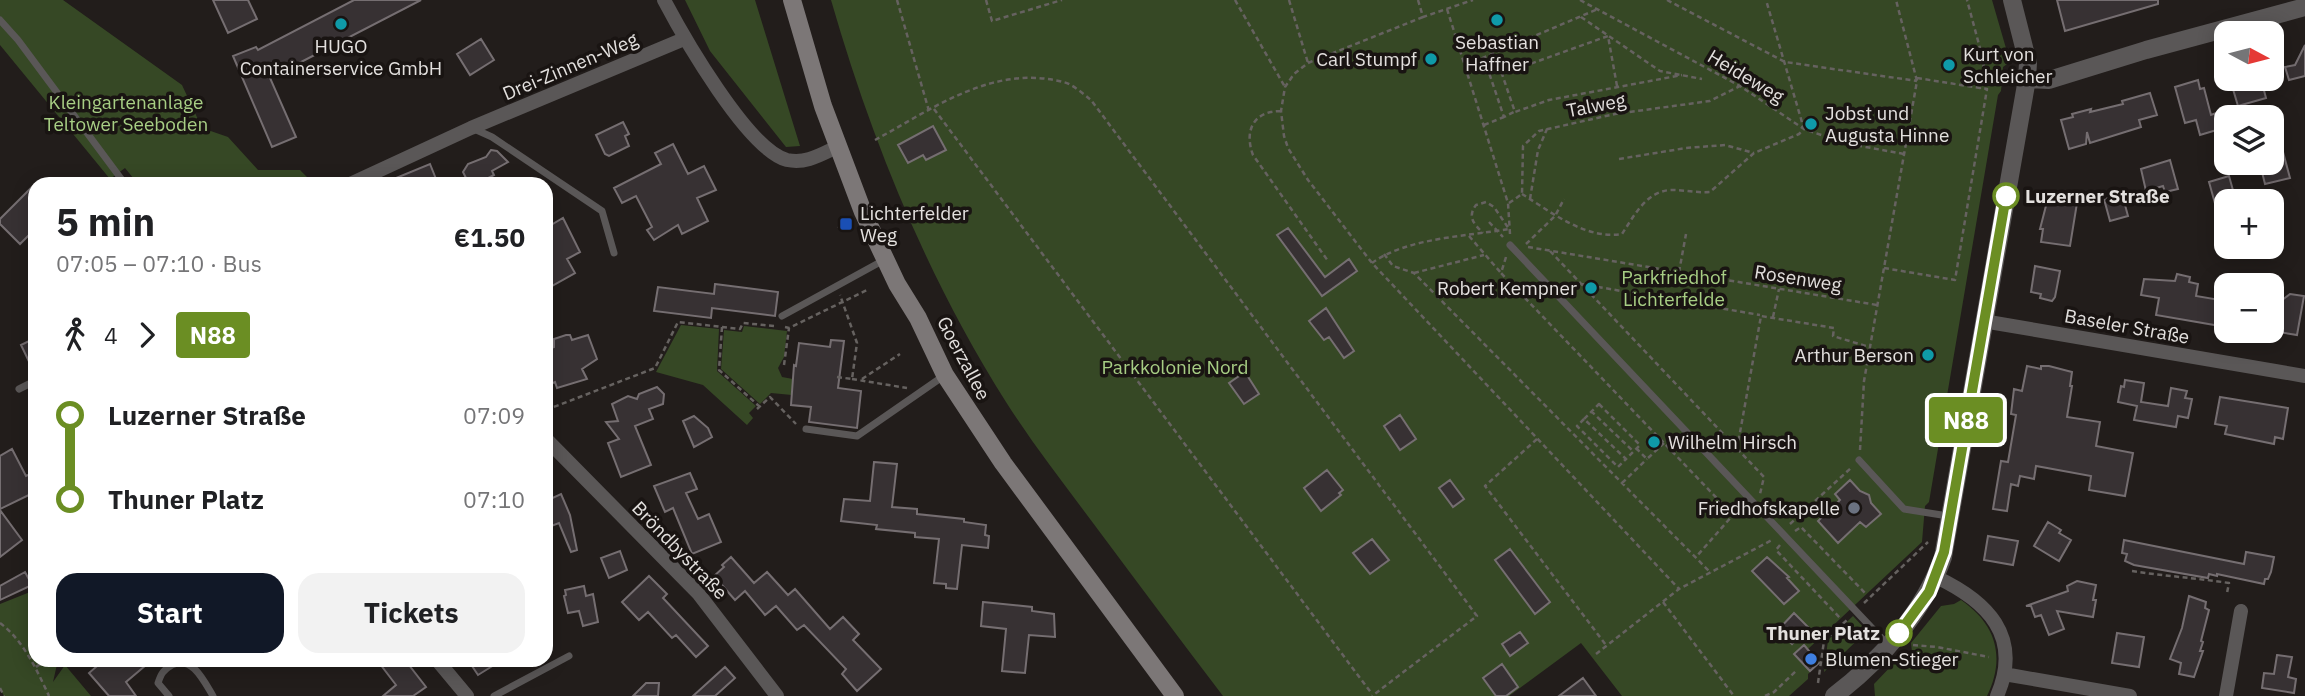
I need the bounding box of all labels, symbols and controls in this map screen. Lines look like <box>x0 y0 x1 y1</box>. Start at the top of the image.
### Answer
marker: Sebastian Haffner <box>1489 12 1505 28</box>
marker: HUGO Containerservice GmbH <box>333 16 349 32</box>
north arrow <box>2214 21 2284 91</box>
map controls <box>2214 21 2284 343</box>
street label: Drei-Zinnen-Weg <box>499 27 641 105</box>
place label: Sebastian Haffner <box>1455 30 1539 76</box>
place label: HUGO Containerservice GmbH <box>240 34 442 80</box>
place label: Kurt von Schleicher <box>1963 42 2053 88</box>
street label: Heideweg <box>1703 44 1789 108</box>
place label: Carl Stumpf <box>1316 47 1417 71</box>
marker: Carl Stumpf <box>1423 51 1439 67</box>
marker: Kurt von Schleicher <box>1941 57 1957 73</box>
street label: Talweg <box>1564 88 1628 122</box>
park label: Kleingartenanlage Teltower Seeboden <box>44 90 208 136</box>
place label: Jobst und Augusta Hinne <box>1825 101 1949 147</box>
button: layers <box>2214 105 2284 175</box>
marker: Jobst und Augusta Hinne <box>1803 116 1819 132</box>
marker: Luzerner Straße <box>1993 183 2019 209</box>
place label: Luzerner Straße <box>2025 184 2170 208</box>
button: + <box>2214 189 2284 259</box>
text: 5 min <box>56 197 155 246</box>
place label: Lichterfelder Weg <box>860 201 969 247</box>
marker: Lichterfelder Weg <box>838 216 854 232</box>
text: €1.50 <box>454 220 525 254</box>
text: 07:05 – 07:10 · Bus <box>56 248 262 278</box>
street label: Rosenweg <box>1753 259 1843 297</box>
park label: Parkfriedhof Lichterfelde <box>1621 265 1727 311</box>
button: − <box>2214 273 2284 343</box>
place label: Robert Kempner <box>1437 276 1577 300</box>
marker: Robert Kempner <box>1583 280 1599 296</box>
street label: Baseler Straße <box>2063 303 2191 349</box>
street label: Goerzallee <box>932 312 996 404</box>
icon: walk <box>56 316 94 354</box>
icon: forward <box>128 316 166 354</box>
text: N88 <box>190 319 236 351</box>
text: 4 <box>104 320 118 350</box>
place label: Arthur Berson <box>1795 343 1914 367</box>
marker: Arthur Berson <box>1920 347 1936 363</box>
park label: Parkkolonie Nord <box>1101 355 1249 379</box>
line badge: N88 <box>1926 397 2006 443</box>
text: Luzerner Straße <box>108 398 306 432</box>
text: 07:09 <box>463 400 525 430</box>
text: N88 <box>1943 404 1989 436</box>
place label: Wilhelm Hirsch <box>1668 430 1797 454</box>
marker: Wilhelm Hirsch <box>1646 434 1662 450</box>
text: Thuner Platz <box>108 482 264 516</box>
text: 07:10 <box>463 484 525 514</box>
street label: Bröndbystraße <box>627 496 733 604</box>
place label: Friedhofskapelle <box>1698 496 1840 520</box>
marker: Friedhofskapelle <box>1846 500 1862 516</box>
button: Start <box>56 573 284 653</box>
button: Tickets <box>298 573 525 653</box>
marker: Thuner Platz <box>1886 620 1912 646</box>
place label: Thuner Platz <box>1766 621 1880 645</box>
place label: Blumen-Stieger <box>1825 647 1959 671</box>
marker: Blumen-Stieger <box>1803 651 1819 667</box>

